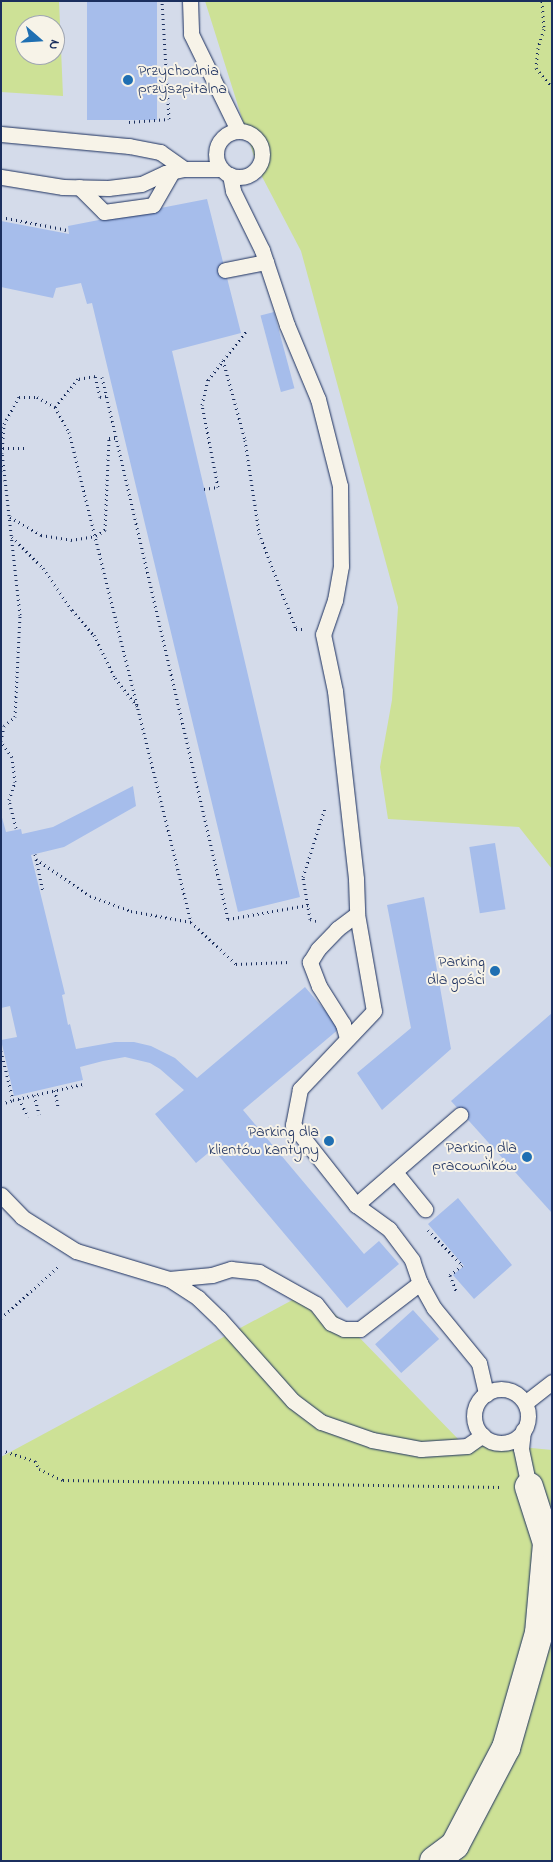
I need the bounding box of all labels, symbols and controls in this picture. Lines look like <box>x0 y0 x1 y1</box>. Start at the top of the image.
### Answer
north arrow <box>15 15 65 65</box>
text: N <box>42 37 65 53</box>
place label: Przychodnia przyszpitalna <box>138 61 227 99</box>
marker: Przychodnia przyszpitalna <box>122 74 134 86</box>
place label: Parking dla gości <box>427 952 485 990</box>
marker: Parking dla gości <box>489 965 501 977</box>
place label: Parking dla klientów kantyny <box>209 1122 319 1160</box>
marker: Parking dla klientów kantyny <box>323 1135 335 1147</box>
place label: Parking dla pracowników <box>432 1138 517 1176</box>
marker: Parking dla pracowników <box>521 1151 533 1163</box>

